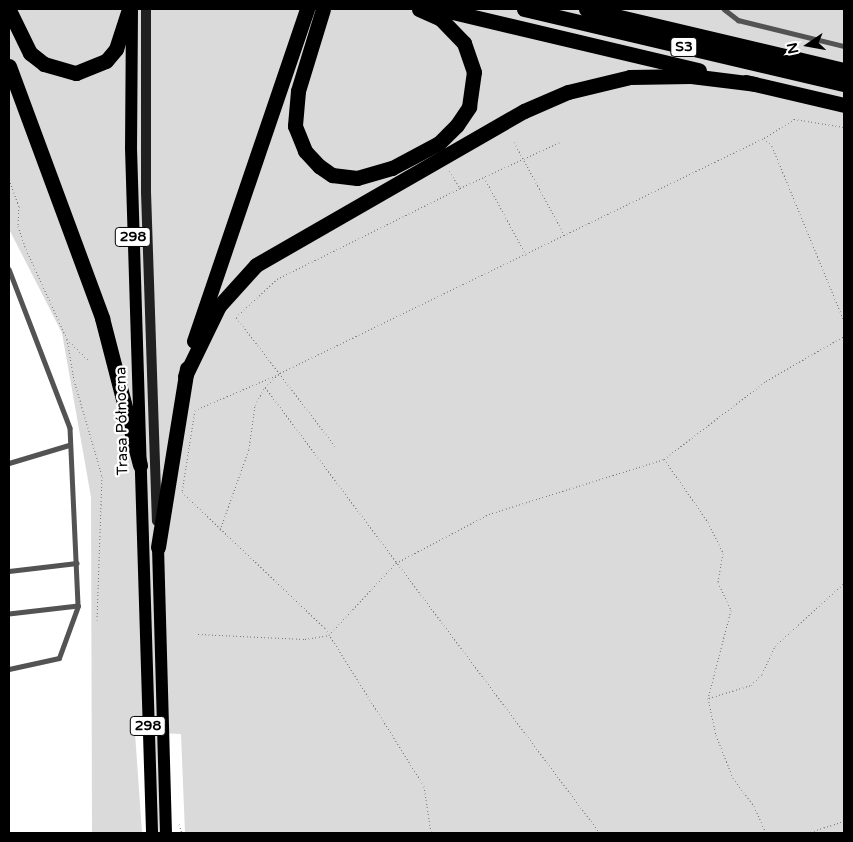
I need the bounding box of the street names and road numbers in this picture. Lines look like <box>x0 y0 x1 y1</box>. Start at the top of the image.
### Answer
road number: S3 <box>670 36 698 58</box>
road number: 298 <box>114 226 152 248</box>
street label: Trasa Północna <box>112 367 132 475</box>
road number: 298 <box>129 714 167 738</box>

